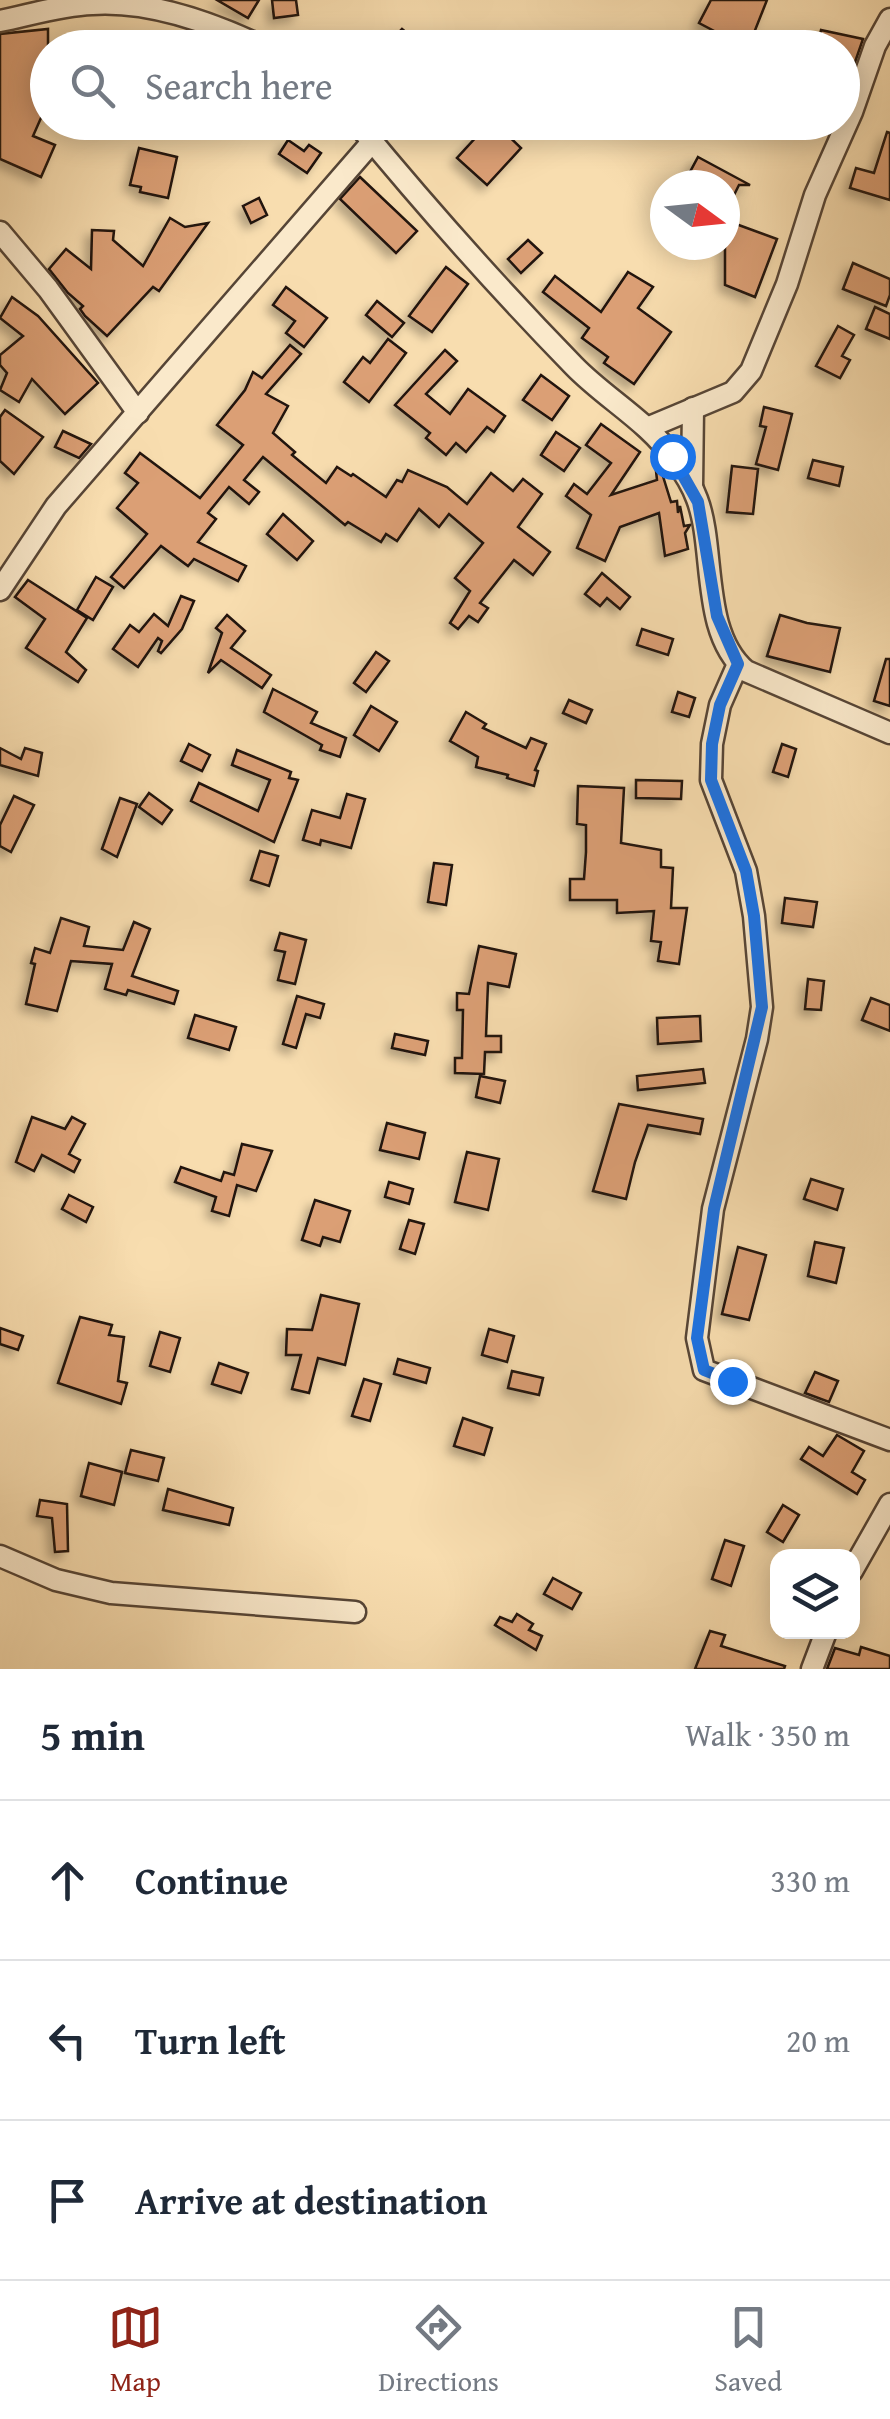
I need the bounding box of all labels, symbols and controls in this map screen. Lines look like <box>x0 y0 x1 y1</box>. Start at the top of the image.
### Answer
search box <box>30 30 860 140</box>
text: Search here <box>145 57 333 113</box>
icon: search <box>65 58 120 113</box>
north arrow <box>650 170 740 260</box>
route start <box>650 434 696 480</box>
route end <box>710 1359 756 1405</box>
map controls <box>770 1549 860 1639</box>
button: layers <box>770 1549 860 1639</box>
text: 5 min <box>40 1704 145 1765</box>
text: Walk · 350 m <box>685 1711 850 1758</box>
text: Continue <box>135 1852 288 1908</box>
icon: ahead <box>40 1853 95 1908</box>
text: 330 m <box>771 1857 850 1904</box>
text: Turn left <box>135 2012 286 2068</box>
icon: left <box>40 2013 95 2068</box>
text: 20 m <box>786 2017 850 2064</box>
text: Arrive at destination <box>135 2172 488 2228</box>
icon: arrive <box>40 2173 95 2228</box>
tab: Map <box>108 2300 163 2401</box>
tab: Directions <box>378 2300 499 2401</box>
tab: Saved <box>714 2300 782 2401</box>

